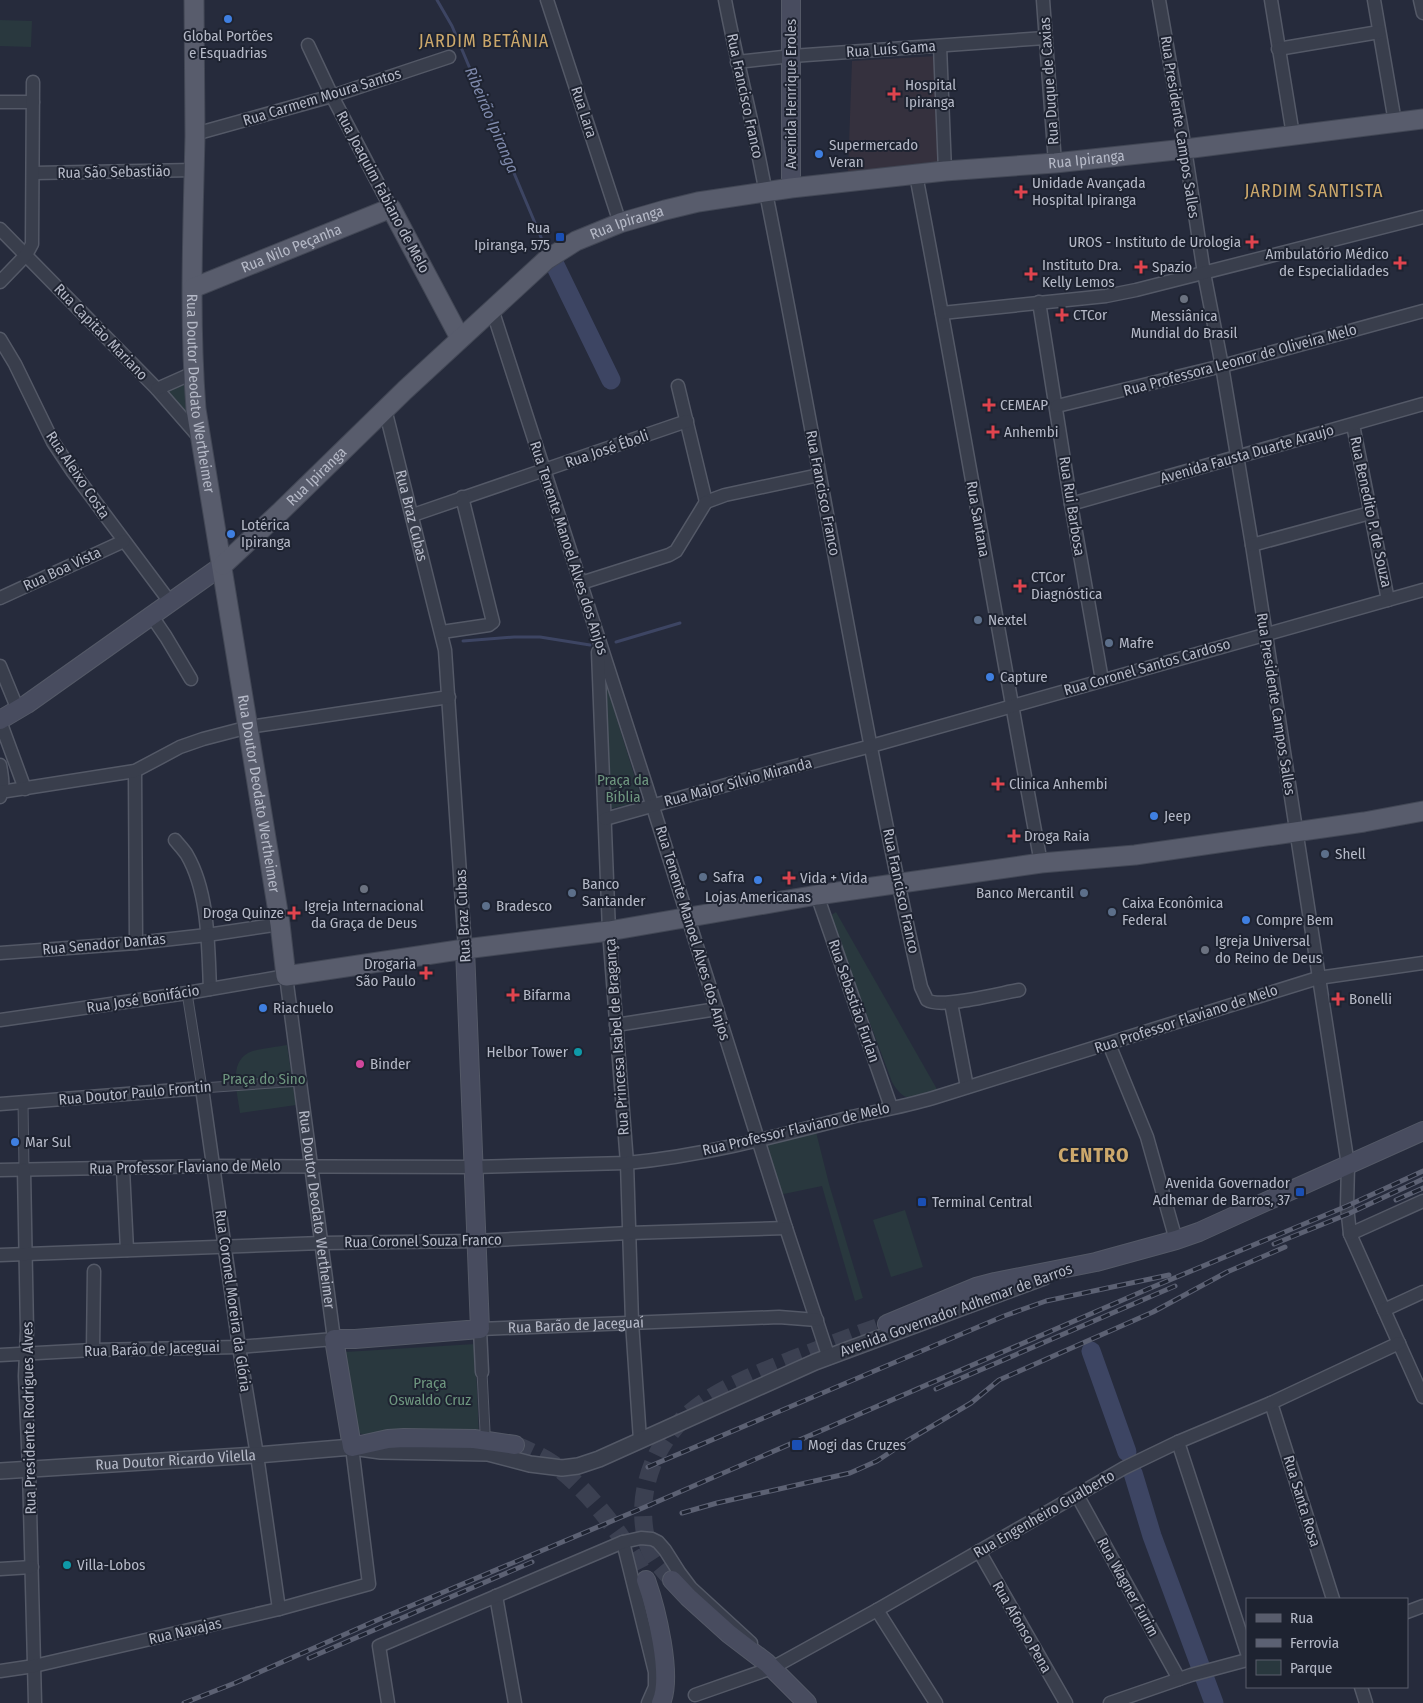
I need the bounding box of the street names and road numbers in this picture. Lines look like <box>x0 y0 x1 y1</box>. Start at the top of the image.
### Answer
street label: Rua Duque de Caxias <box>1036 16 1062 146</box>
street label: Avenida Henrique Eroles <box>782 19 800 169</box>
street label: Rua Francisco Franco <box>723 32 767 160</box>
street label: Rua Presidente Campos Salles <box>1157 35 1203 219</box>
street label: Rua Luís Gama <box>846 37 936 61</box>
street label: Rua Carmem Moura Santos <box>241 64 403 130</box>
street label: Rua Lara <box>567 84 601 140</box>
street label: Rua Joaquim Fabiano de Melo <box>333 108 434 276</box>
street label: Rua Ipiranga <box>1048 147 1126 172</box>
street label: Rua São Sebastião <box>57 162 171 182</box>
street label: Rua Ipiranga <box>587 202 666 243</box>
street label: Rua Nilo Peçanha <box>238 220 344 277</box>
street label: Rua Capitão Mariano <box>50 280 152 384</box>
street label: Rua Doutor Deodato Wertheimer <box>183 294 219 495</box>
street label: Rua Professora Leonor de Oliveira Melo <box>1121 320 1359 400</box>
street label: Avenida Fausta Duarte Araujo <box>1158 421 1336 487</box>
street label: Rua José Éboli <box>563 426 651 472</box>
street label: Rua Aleixo Costa <box>42 428 114 522</box>
street label: Rua Francisco Franco <box>802 429 844 557</box>
street label: Rua Benedito P. de Souza <box>1346 435 1396 589</box>
street label: Rua Tenente Manoel Alves dos Anjos <box>526 439 612 657</box>
street label: Rua Ipiranga <box>283 443 350 510</box>
street label: Rua Rui Barbosa <box>1055 455 1089 557</box>
street label: Rua Braz Cubas <box>392 468 432 563</box>
street label: Rua Santana <box>962 480 994 558</box>
street label: Rua Boa Vista <box>20 543 104 595</box>
street label: Rua Presidente Campos Salles <box>1253 612 1299 796</box>
street label: Rua Coronel Santos Cardoso <box>1062 635 1233 699</box>
street label: Rua Doutor Deodato Wertheimer <box>234 693 284 895</box>
street label: Rua Major Sílvio Miranda <box>662 754 814 810</box>
street label: Rua Tenente Manoel Alves dos Anjos <box>652 824 734 1042</box>
street label: Rua Francisco Franco <box>879 827 923 955</box>
street label: Rua Braz Cubas <box>452 869 474 963</box>
street label: Rua Senador Dantas <box>41 930 167 958</box>
street label: Rua Sebastião Furlan <box>825 937 883 1065</box>
street label: Rua Princesa Isabel de Bragança <box>601 938 633 1136</box>
street label: Rua José Bonifácio <box>85 981 201 1017</box>
street label: Rua Professor Flaviano de Melo <box>1092 981 1280 1057</box>
street label: Rua Doutor Paulo Frontin <box>58 1077 212 1109</box>
street label: Rua Professor Flaviano de Melo <box>701 1099 892 1159</box>
street label: Rua Doutor Deodato Wertheimer <box>295 1109 339 1311</box>
street label: Rua Professor Flaviano de Melo <box>89 1156 281 1178</box>
street label: Rua Coronel Moreira da Glória <box>211 1209 255 1393</box>
street label: Rua Coronel Souza Franco <box>344 1231 502 1251</box>
street label: Avenida Governador Adhemar de Barros <box>837 1259 1075 1361</box>
street label: Rua Barão de Jaceguaí <box>508 1313 644 1337</box>
street label: Rua Presidente Rodrigues Alves <box>18 1321 40 1515</box>
street label: Rua Barão de Jaceguai <box>84 1338 220 1360</box>
street label: Rua Doutor Ricardo Vilella <box>95 1446 256 1474</box>
street label: Rua Santa Rosa <box>1280 1453 1324 1549</box>
street label: Rua Engenheiro Gualberto <box>970 1466 1118 1562</box>
street label: Rua Wagner Furim <box>1093 1534 1163 1640</box>
street label: Rua Afonso Pena <box>988 1578 1056 1676</box>
street label: Rua Navajas <box>147 1614 223 1648</box>

